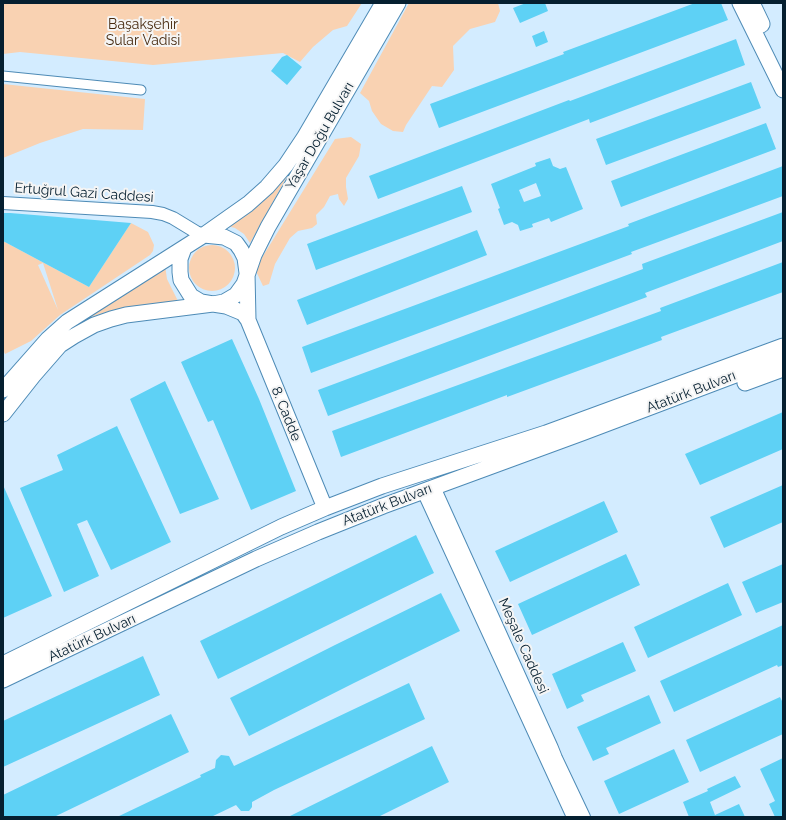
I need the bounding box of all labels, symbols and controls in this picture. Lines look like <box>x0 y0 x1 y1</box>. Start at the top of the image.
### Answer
park label: Başakşehir Sular Vadisi <box>106 17 180 50</box>
street label: Yaşar Doğu Bulvarı <box>282 79 358 193</box>
street label: Ertuğrul Gazi Caddesi <box>14 180 154 206</box>
street label: Atatürk Bulvarı <box>644 367 738 417</box>
street label: 8. Cadde <box>267 384 305 444</box>
street label: Atatürk Bulvarı <box>340 480 434 530</box>
street label: Meşale Caddesi <box>494 596 552 696</box>
street label: Atatürk Bulvarı <box>46 610 138 666</box>

